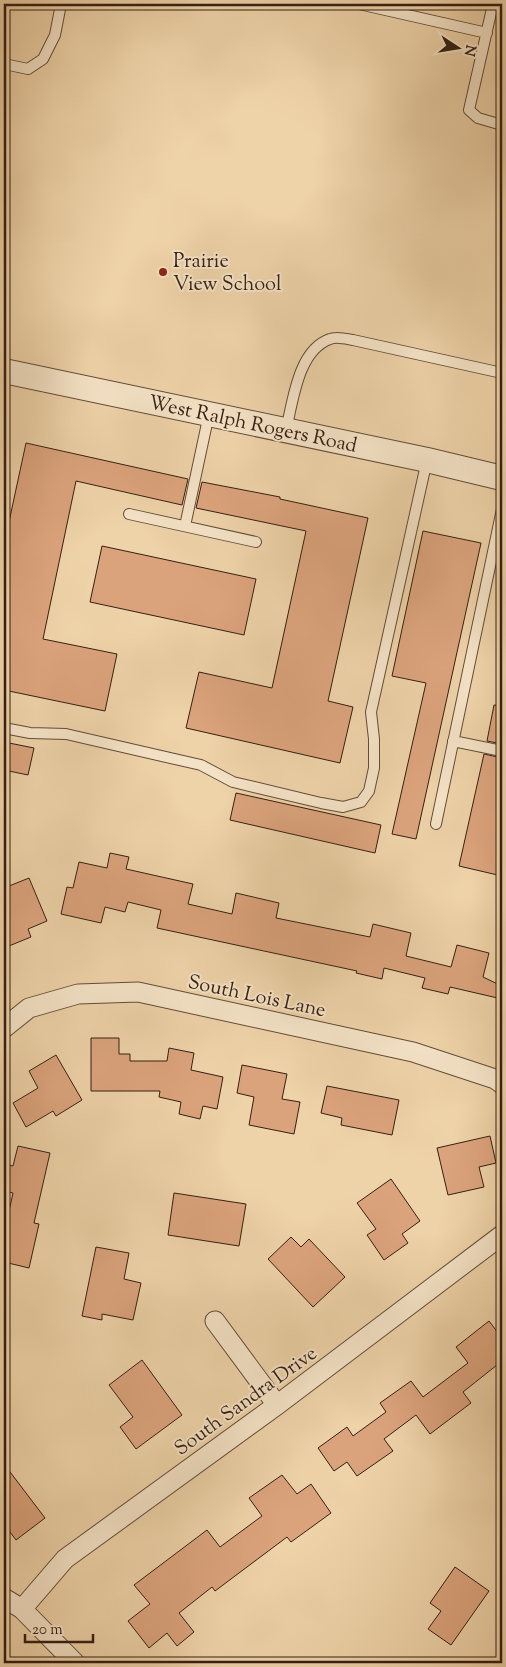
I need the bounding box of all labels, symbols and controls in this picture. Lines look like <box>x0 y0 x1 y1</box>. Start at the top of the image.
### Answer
north arrow <box>434 22 484 72</box>
text: N <box>458 43 480 58</box>
place label: Prairie View School <box>173 248 282 300</box>
marker: Prairie View School <box>157 266 169 278</box>
street label: West Ralph Rogers Road <box>145 389 360 462</box>
street label: South Lois Lane <box>185 969 328 1026</box>
street label: South Sandra Drive <box>169 1340 324 1464</box>
scale bar <box>25 1612 92 1644</box>
text: 20 m <box>32 1620 63 1641</box>

